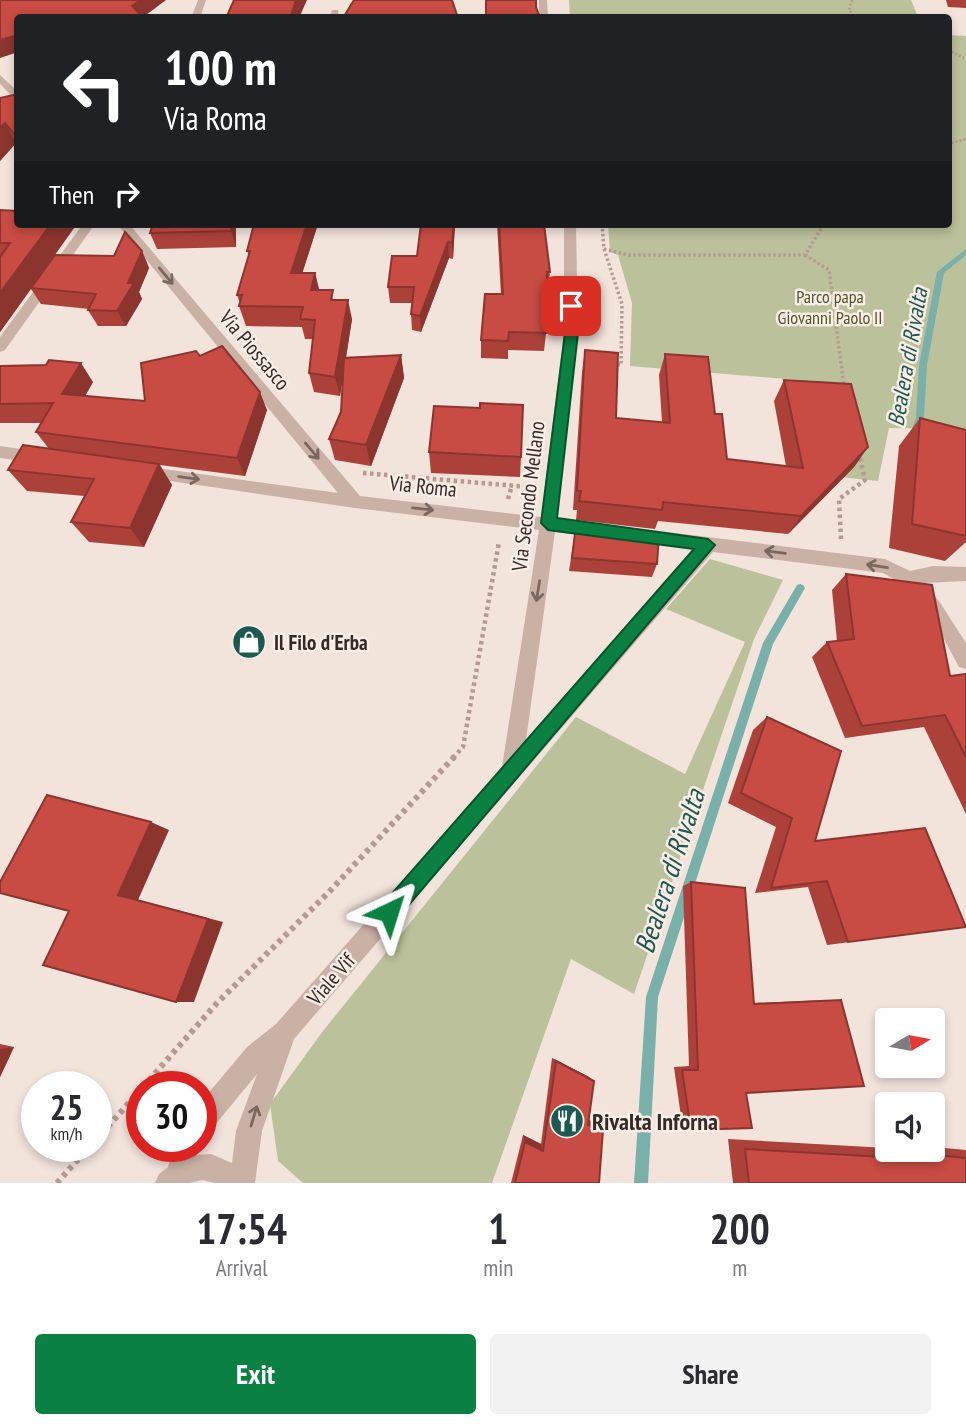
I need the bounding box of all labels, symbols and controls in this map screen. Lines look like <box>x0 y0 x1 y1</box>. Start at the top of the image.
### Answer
text: 100 m <box>164 35 277 99</box>
icon: left <box>49 42 140 133</box>
text: Via Roma <box>164 97 267 139</box>
icon: right <box>108 175 146 213</box>
text: Then <box>49 178 94 211</box>
one-way arrow <box>159 267 174 285</box>
pin <box>541 276 601 336</box>
water label: Bealera di Rivalta <box>881 284 934 428</box>
park label: Parco papa Giovanni Paolo II <box>778 285 882 329</box>
icon: arrive <box>552 287 590 325</box>
street label: Via Piossasco <box>213 304 296 395</box>
street label: Via Secondo Mellano <box>505 419 551 574</box>
one-way arrow <box>304 442 320 460</box>
street label: Via Roma <box>387 469 458 503</box>
one-way arrow <box>177 472 200 485</box>
one-way arrow <box>411 503 433 516</box>
one-way arrow <box>764 546 786 559</box>
one-way arrow <box>866 559 889 572</box>
one-way arrow <box>531 579 544 602</box>
shop icon: Il Filo d'Erba <box>230 623 268 661</box>
place label: Il Filo d'Erba <box>274 629 368 656</box>
water label: Bealera di Rivalta <box>625 783 713 958</box>
position arrow <box>352 875 426 949</box>
street label: Viale Vif <box>301 947 361 1011</box>
north arrow <box>875 1008 945 1078</box>
map controls <box>875 1008 945 1162</box>
speed limit sign: 30 <box>126 1071 217 1162</box>
text: 25 <box>50 1084 83 1130</box>
button: sound <box>875 1092 945 1162</box>
restaurant icon: Rivalta Inforna <box>548 1102 586 1140</box>
one-way arrow <box>248 1105 261 1127</box>
place label: Rivalta Inforna <box>592 1106 718 1137</box>
text: km/h <box>51 1122 82 1145</box>
text: 17:54 <box>196 1201 287 1256</box>
text: 1 <box>488 1201 508 1256</box>
text: 200 <box>710 1201 770 1256</box>
text: Arrival <box>216 1253 268 1282</box>
text: min <box>483 1253 513 1282</box>
text: m <box>732 1253 747 1282</box>
button: Exit <box>35 1334 476 1414</box>
button: Share <box>490 1334 931 1414</box>

